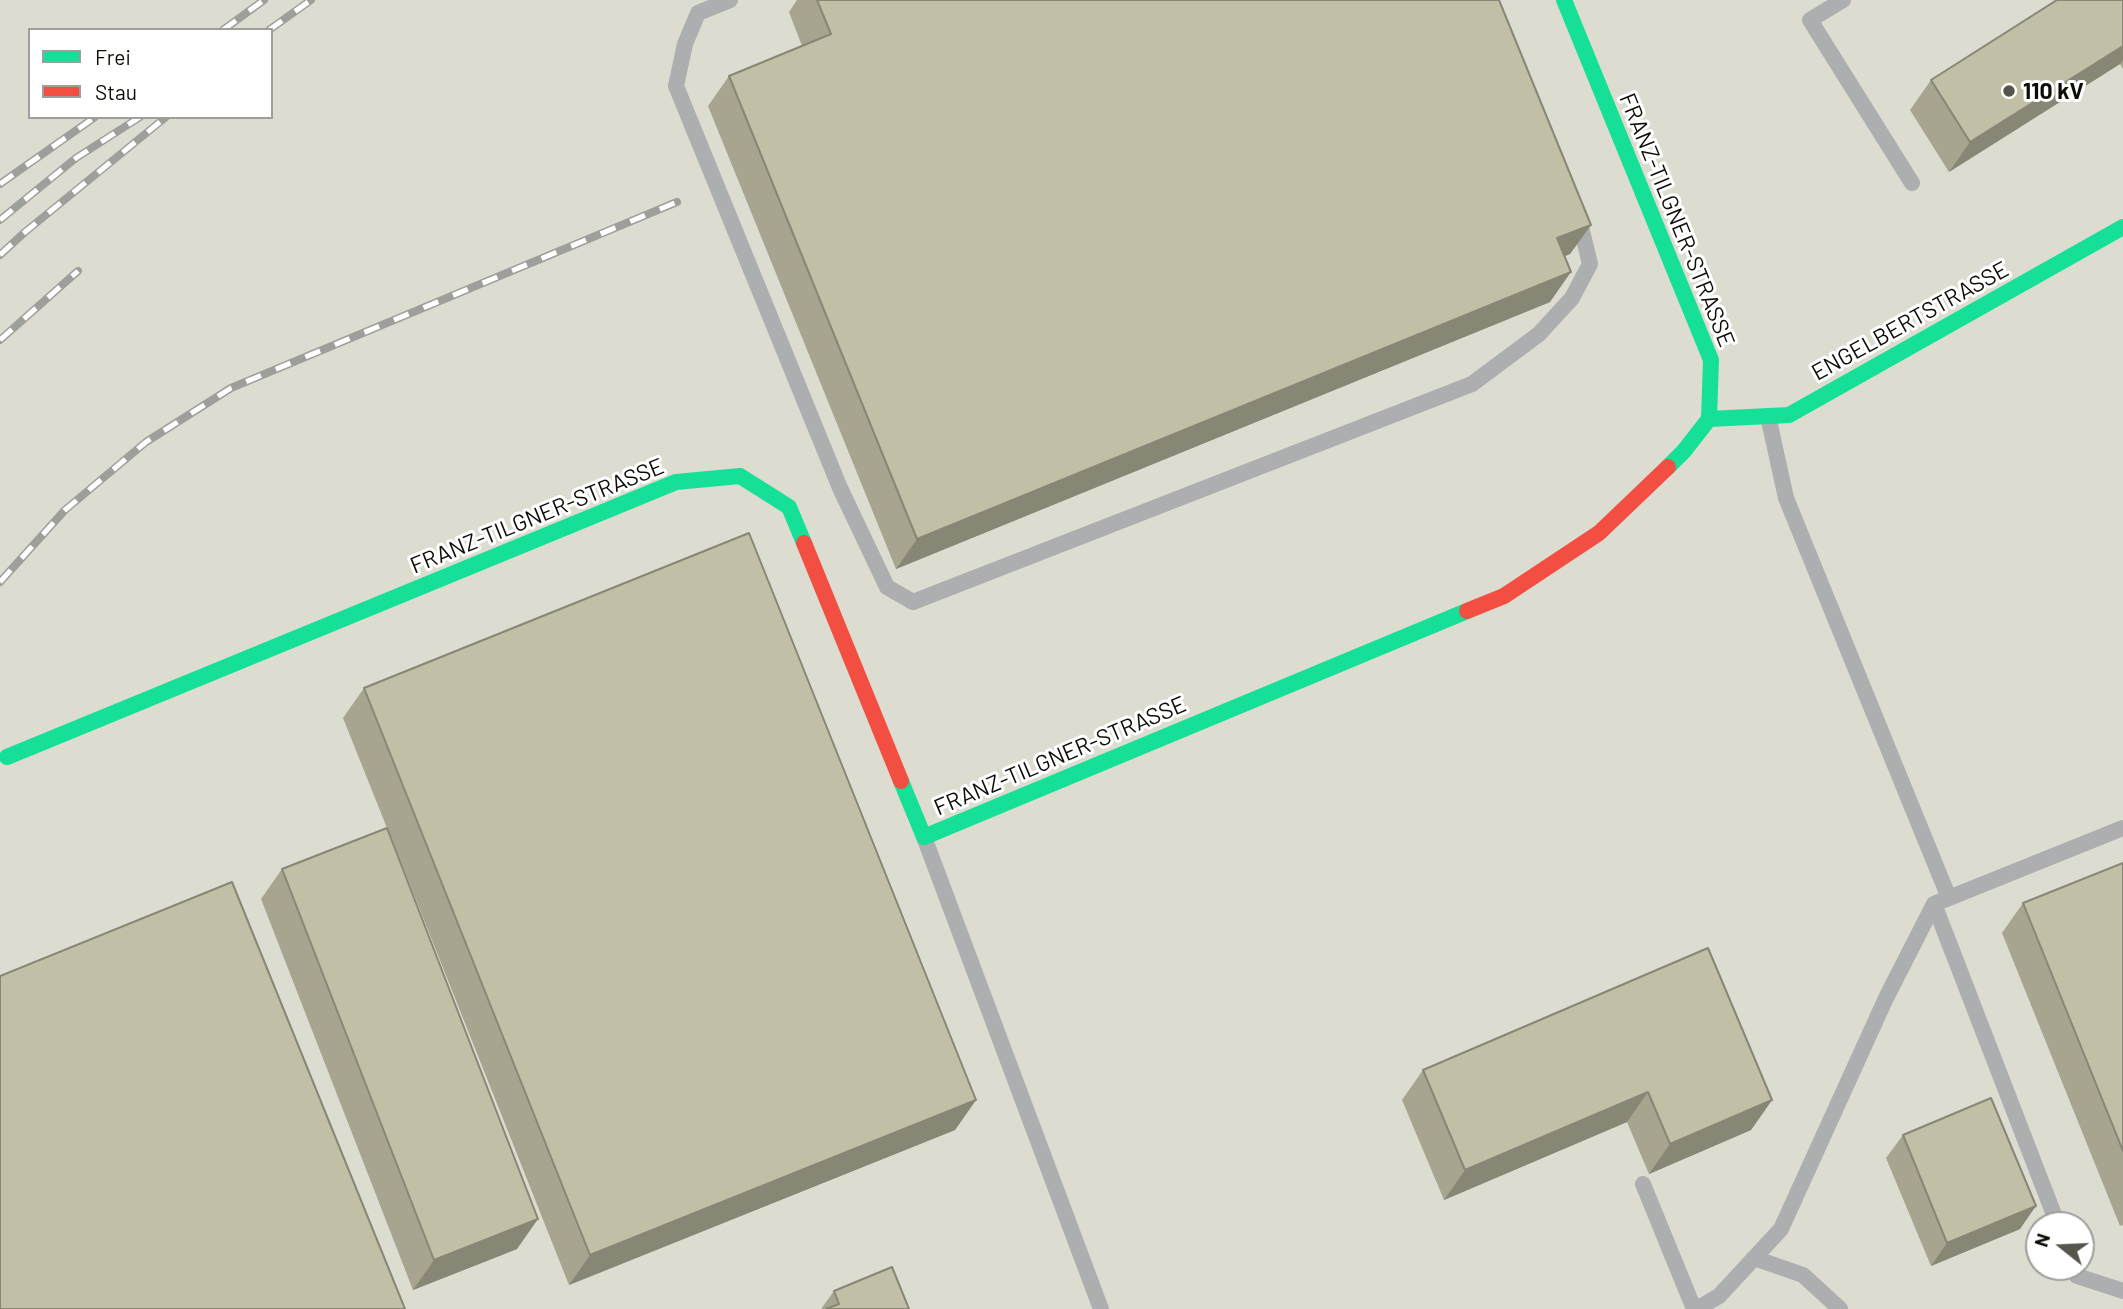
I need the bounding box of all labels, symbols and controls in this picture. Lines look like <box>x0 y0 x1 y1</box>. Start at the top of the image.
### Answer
legend <box>28 28 273 119</box>
text: Frei <box>95 44 131 69</box>
place label: 110 kV <box>2023 77 2084 105</box>
text: Stau <box>95 79 137 104</box>
marker: 110 kV <box>2001 83 2017 99</box>
street label: FRANZ-TILGNER-STRASSE <box>1613 89 1741 351</box>
street label: ENGELBERTSTRASSE <box>1807 255 2013 387</box>
street label: FRANZ-TILGNER-STRASSE <box>406 452 668 580</box>
street label: FRANZ-TILGNER-STRASSE <box>930 690 1190 822</box>
north arrow <box>2025 1211 2095 1281</box>
text: N <box>2029 1230 2054 1250</box>

